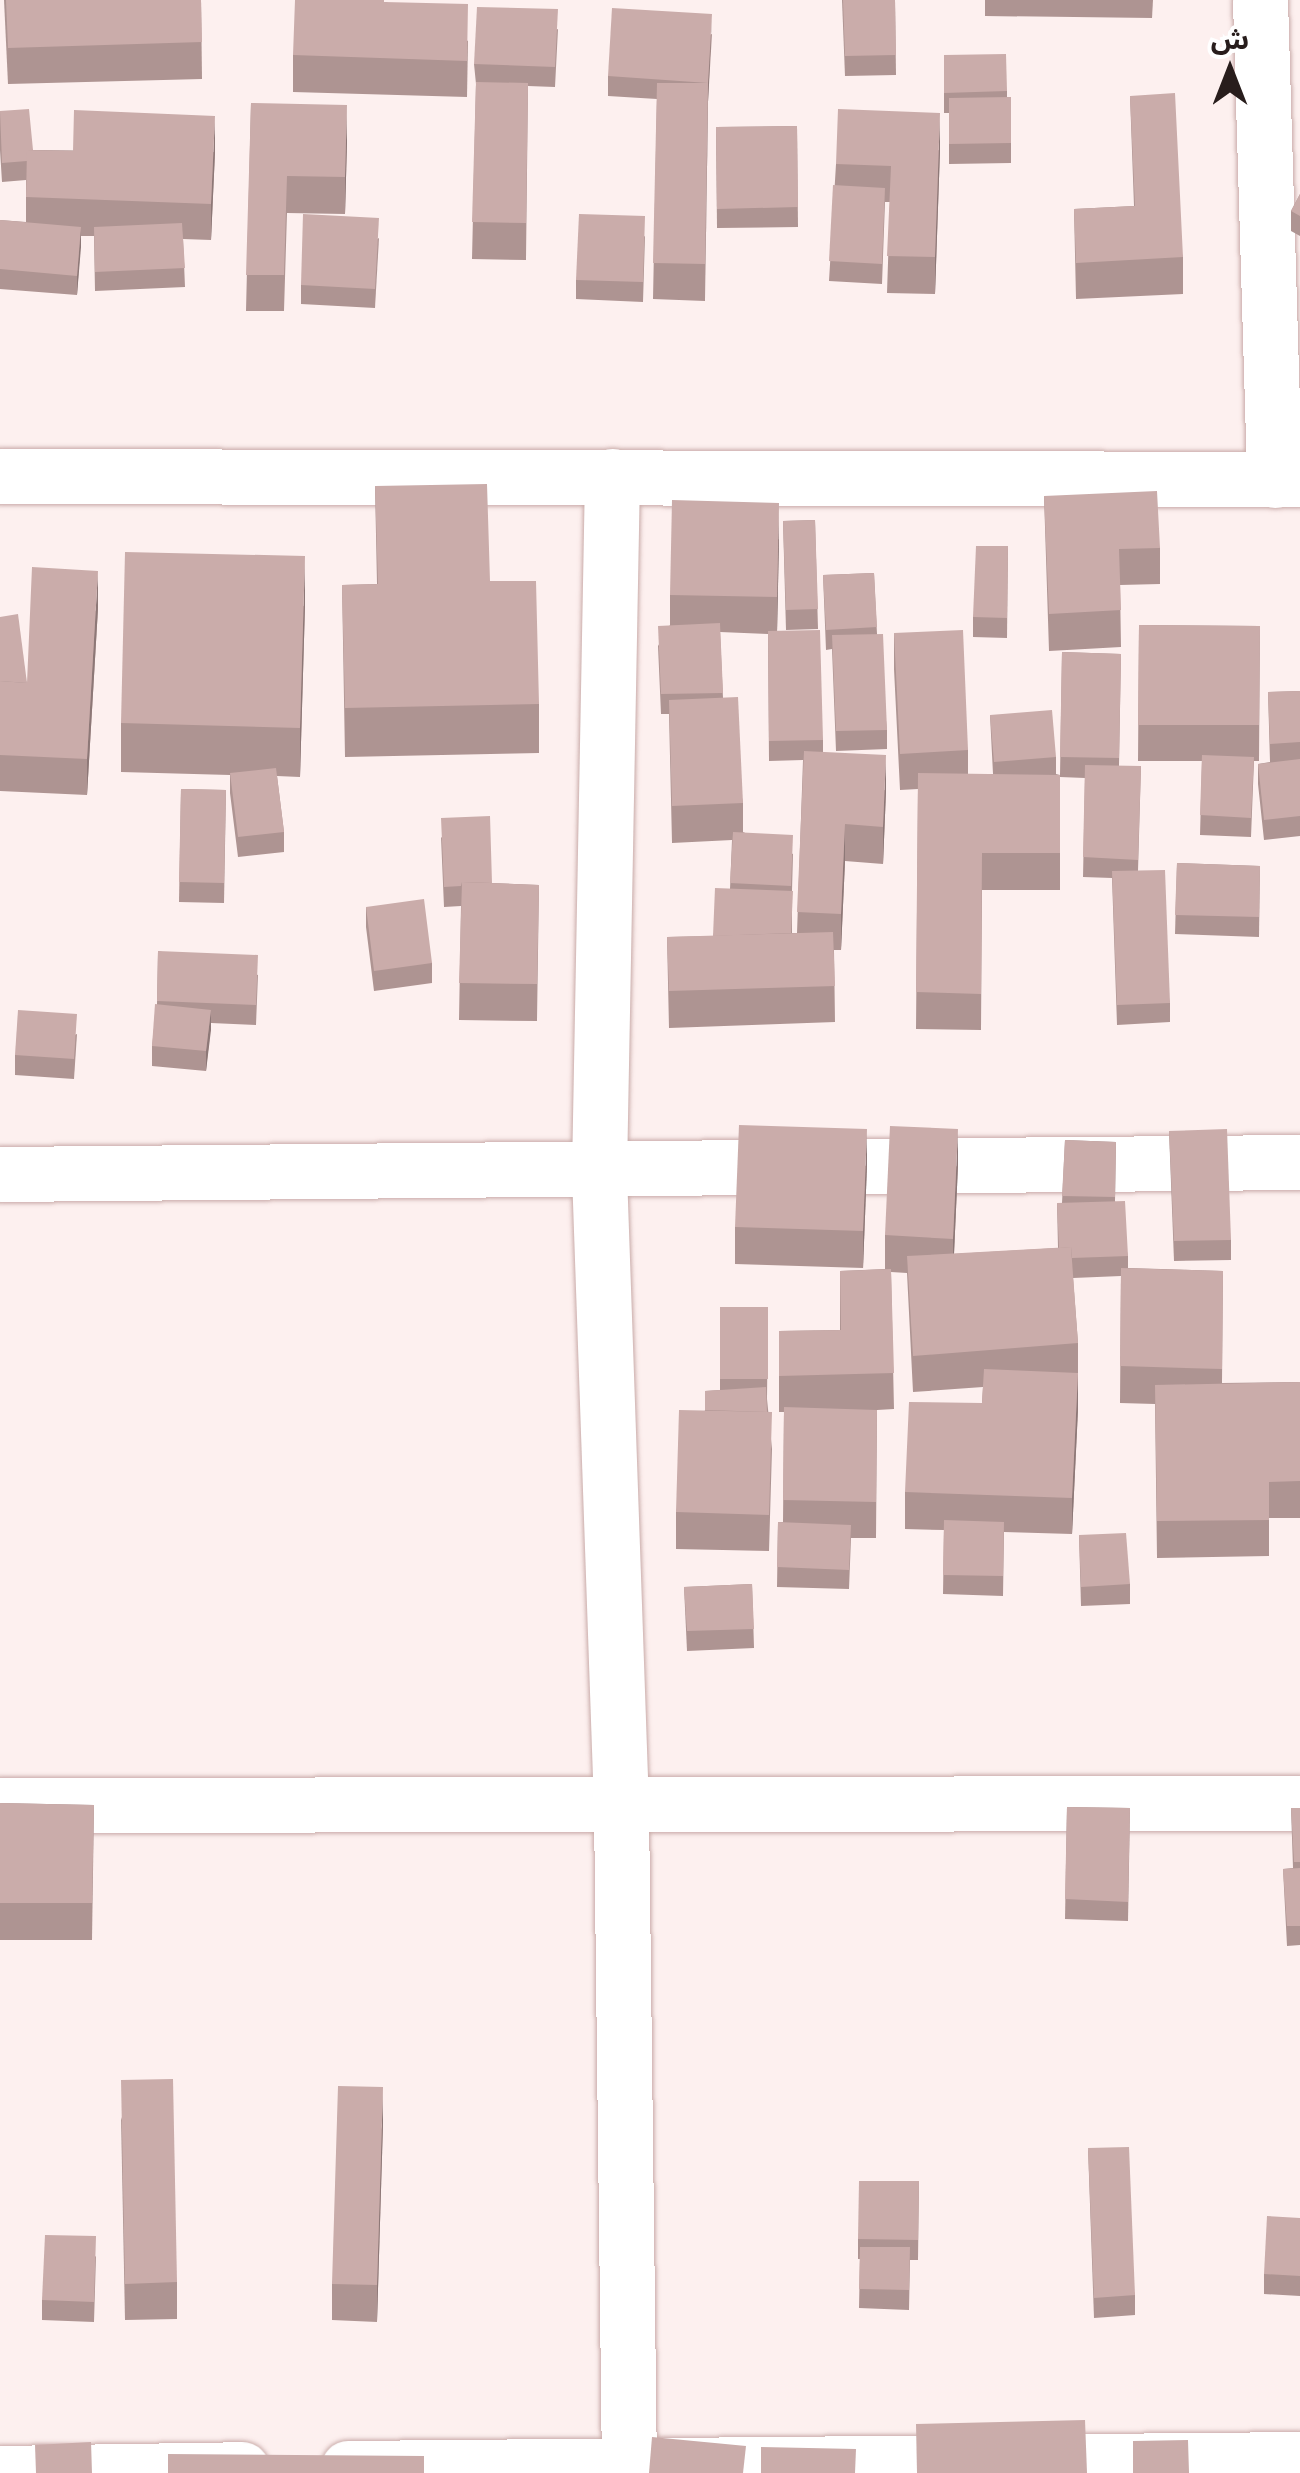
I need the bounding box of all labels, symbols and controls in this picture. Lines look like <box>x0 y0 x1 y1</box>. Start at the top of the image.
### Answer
north arrow <box>1180 20 1280 120</box>
text: ش <box>1211 23 1249 57</box>

